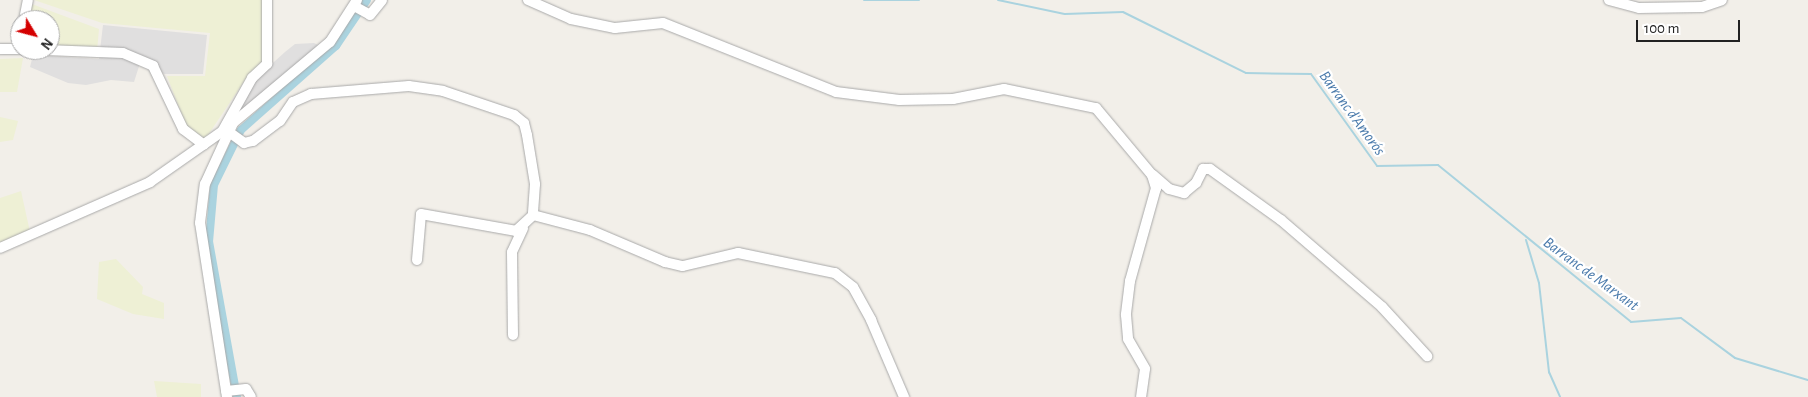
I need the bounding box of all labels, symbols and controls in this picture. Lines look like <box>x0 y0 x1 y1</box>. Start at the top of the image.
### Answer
north arrow <box>10 10 60 60</box>
scale bar <box>1638 10 1742 42</box>
text: 100 m <box>1644 21 1679 36</box>
text: N <box>38 35 55 52</box>
water label: Barranc d'Amorós <box>1315 67 1389 159</box>
water label: Barranc de Marxant <box>1539 233 1643 315</box>

